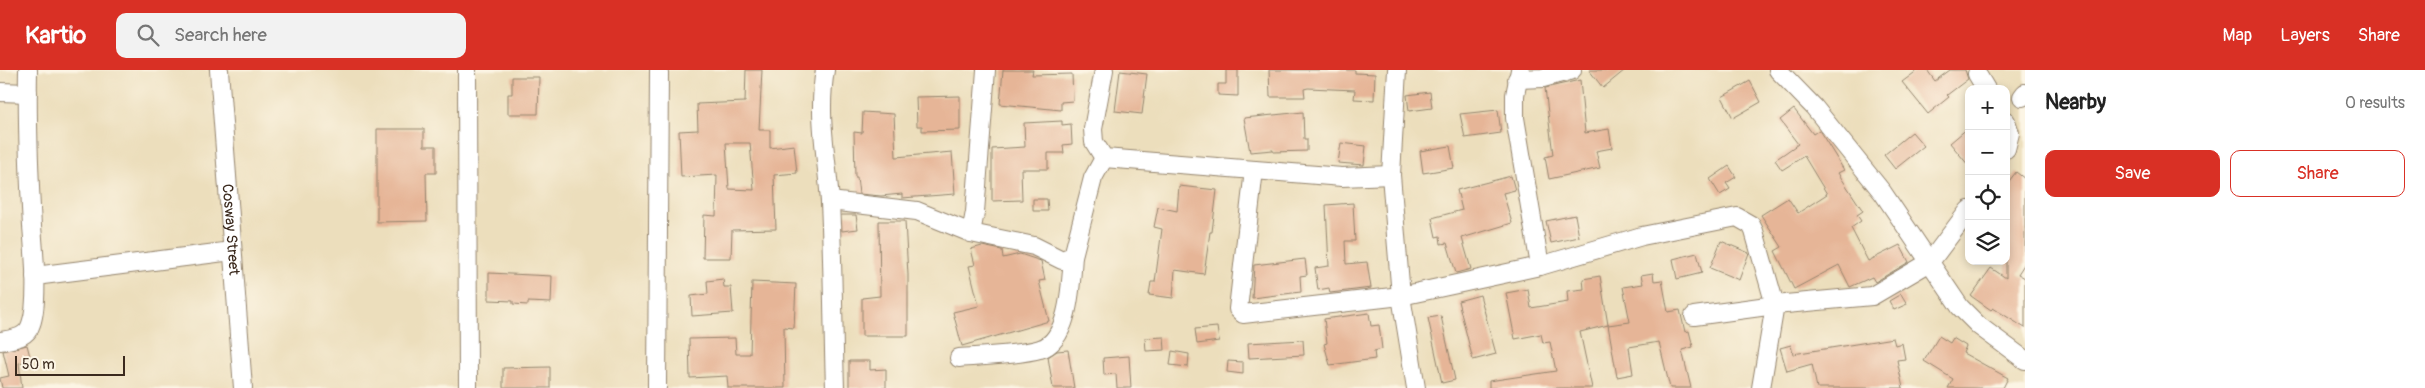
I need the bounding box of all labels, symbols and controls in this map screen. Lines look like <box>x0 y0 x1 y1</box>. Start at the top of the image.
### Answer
search box <box>116 13 466 58</box>
text: Kartio <box>25 21 86 50</box>
icon: search <box>134 21 162 49</box>
text: Search here <box>174 23 267 47</box>
text: Map <box>2223 24 2252 47</box>
text: Layers <box>2280 24 2330 47</box>
text: Share <box>2358 24 2400 47</box>
map controls <box>1965 85 2010 265</box>
button: + <box>1965 85 2010 130</box>
text: Nearby <box>2045 89 2106 116</box>
text: 0 results <box>2345 93 2405 113</box>
button: − <box>1965 130 2010 175</box>
button: Save <box>2045 150 2220 197</box>
button: Share <box>2230 150 2405 197</box>
button: locate <box>1965 175 2010 220</box>
street label: Cosway Street <box>218 183 244 277</box>
button: layers <box>1965 220 2010 265</box>
scale bar <box>15 353 125 376</box>
text: 50 m <box>22 356 55 373</box>

